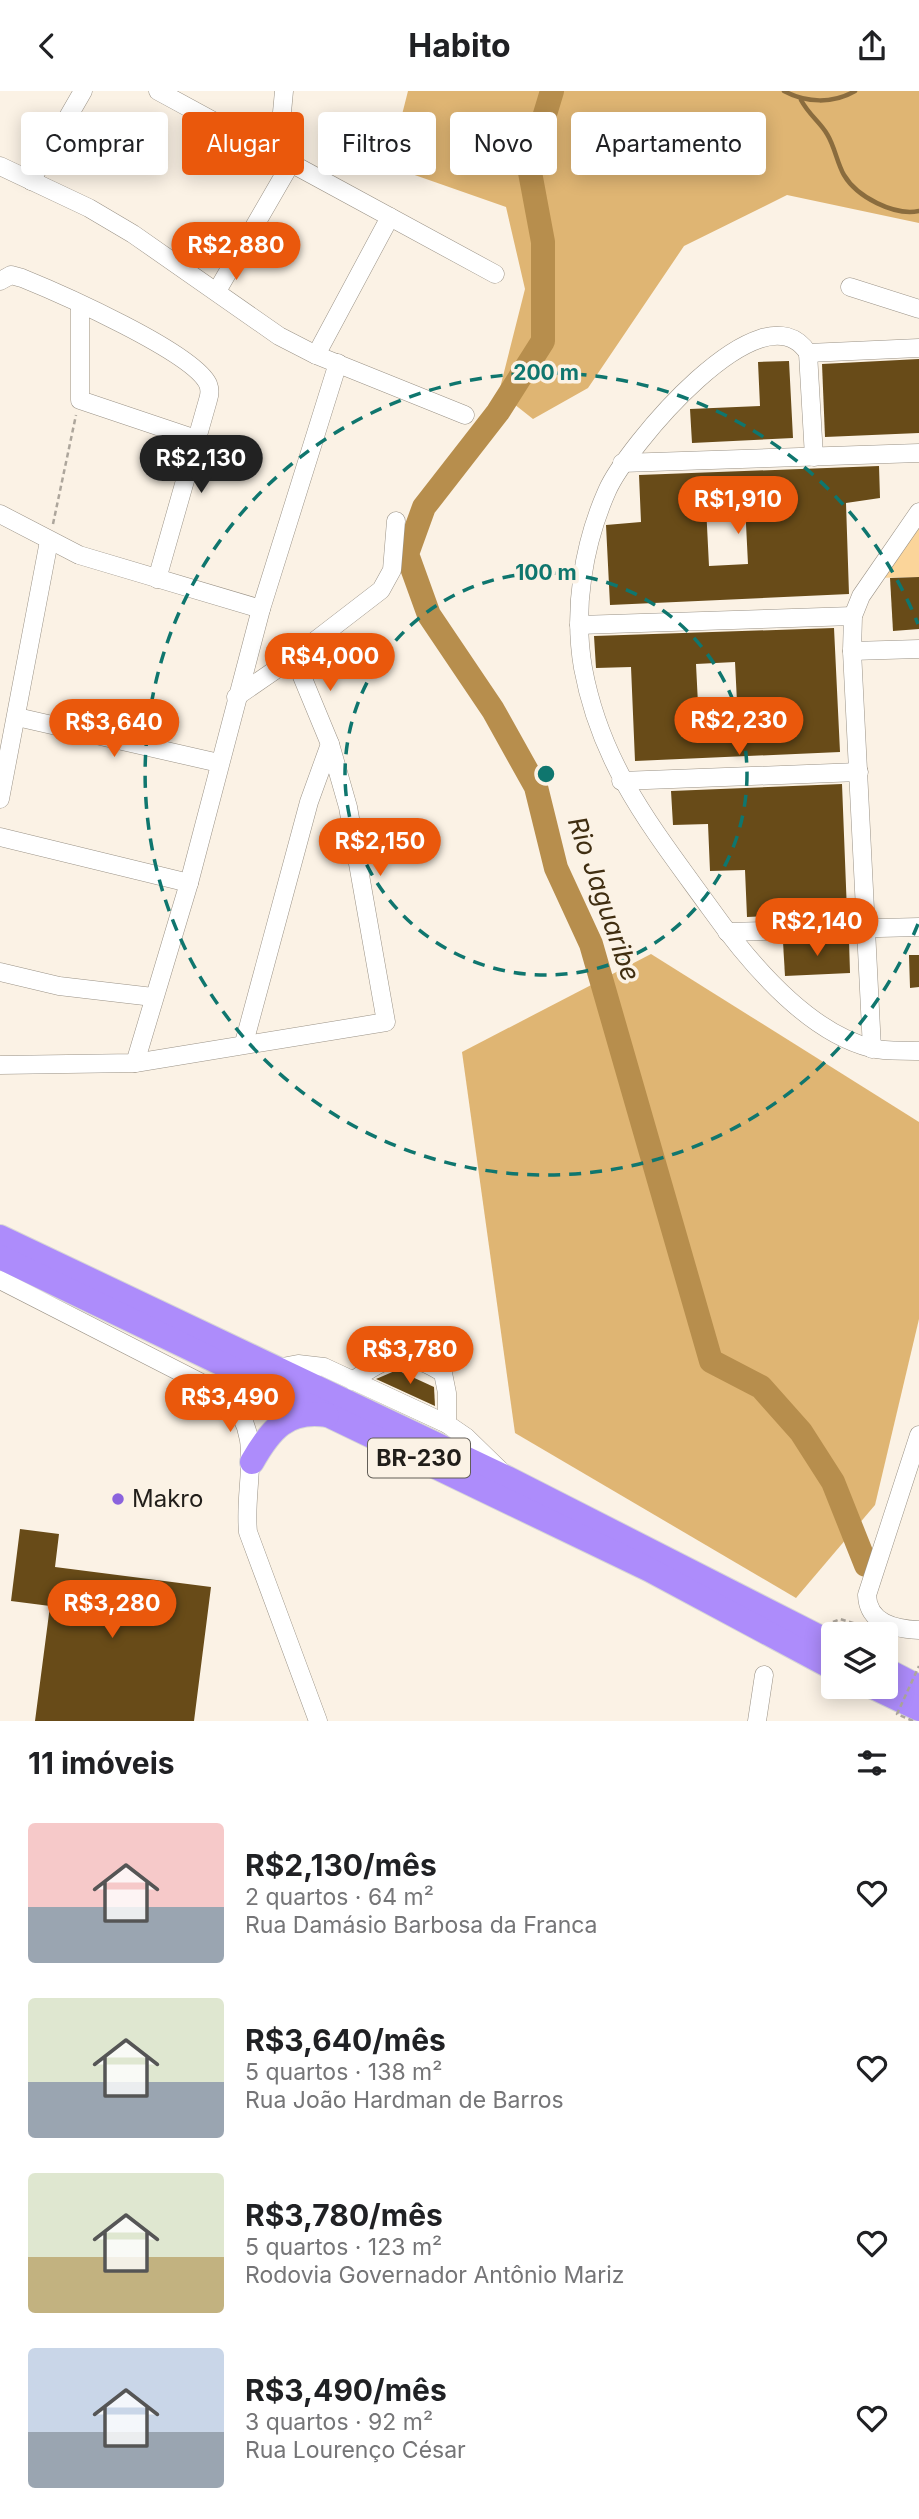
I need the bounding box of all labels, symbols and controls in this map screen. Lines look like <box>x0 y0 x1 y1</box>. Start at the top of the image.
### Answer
text: Habito <box>408 26 511 65</box>
icon: back <box>28 27 66 65</box>
icon: share <box>853 27 891 65</box>
chip: Comprar <box>21 112 168 175</box>
chip: Alugar <box>182 112 304 175</box>
chip: Filtros <box>318 112 436 175</box>
chip: Novo <box>450 112 557 175</box>
chip: Apartamento <box>571 112 766 175</box>
pin: R$2,880 <box>171 223 301 282</box>
text: R$2,880 <box>187 231 285 259</box>
text: 200 m <box>513 360 579 385</box>
pin: R$2,130 <box>136 435 266 495</box>
text: R$2,130 <box>156 444 246 472</box>
pin: R$1,910 <box>673 477 803 536</box>
text: R$1,910 <box>694 485 782 513</box>
text: 100 m <box>515 560 577 585</box>
pin: R$4,000 <box>265 633 395 693</box>
text: R$4,000 <box>281 642 379 670</box>
pin: R$2,230 <box>674 697 804 757</box>
pin: R$3,640 <box>49 699 179 759</box>
text: R$2,230 <box>690 706 788 734</box>
text: R$3,640 <box>65 708 163 736</box>
centre of rings <box>534 762 558 786</box>
water label: Rio Jaguaribe <box>562 813 647 985</box>
pin: R$2,150 <box>315 819 445 878</box>
text: R$2,150 <box>335 827 425 855</box>
pin: R$2,140 <box>752 899 882 958</box>
text: R$2,140 <box>771 907 863 935</box>
pin: R$3,780 <box>345 1327 475 1386</box>
text: R$3,780 <box>362 1335 458 1363</box>
pin: R$3,490 <box>165 1375 295 1434</box>
text: R$3,490 <box>181 1383 279 1411</box>
road number: BR-230 <box>368 1439 470 1477</box>
place label: Makro <box>132 1484 203 1513</box>
marker: Makro <box>110 1491 126 1507</box>
pin: R$3,280 <box>47 1581 177 1640</box>
text: R$3,280 <box>63 1589 161 1617</box>
map controls <box>821 1622 898 1699</box>
button: layers <box>821 1622 898 1699</box>
icon: filters <box>853 1744 891 1782</box>
text: 11 imóveis <box>28 1745 175 1781</box>
text: R$2,130/mês <box>245 1847 437 1883</box>
icon: home <box>84 1851 168 1935</box>
icon: heart <box>853 1874 891 1912</box>
text: 2 quartos · 64 m² <box>245 1883 434 1911</box>
text: Rua Damásio Barbosa da Franca <box>245 1911 598 1939</box>
text: R$3,640/mês <box>245 2022 446 2058</box>
icon: home <box>84 2026 168 2110</box>
icon: heart <box>853 2049 891 2087</box>
text: 5 quartos · 138 m² <box>245 2058 442 2086</box>
text: Rua João Hardman de Barros <box>245 2086 564 2114</box>
text: R$3,780/mês <box>245 2197 443 2233</box>
icon: home <box>84 2201 168 2285</box>
icon: heart <box>853 2224 891 2262</box>
text: 5 quartos · 123 m² <box>245 2233 442 2261</box>
text: Rodovia Governador Antônio Mariz <box>245 2261 624 2289</box>
text: R$3,490/mês <box>245 2372 447 2408</box>
icon: home <box>84 2376 168 2460</box>
icon: heart <box>853 2399 891 2437</box>
text: 3 quartos · 92 m² <box>245 2408 433 2436</box>
text: Rua Lourenço César <box>245 2436 466 2464</box>

